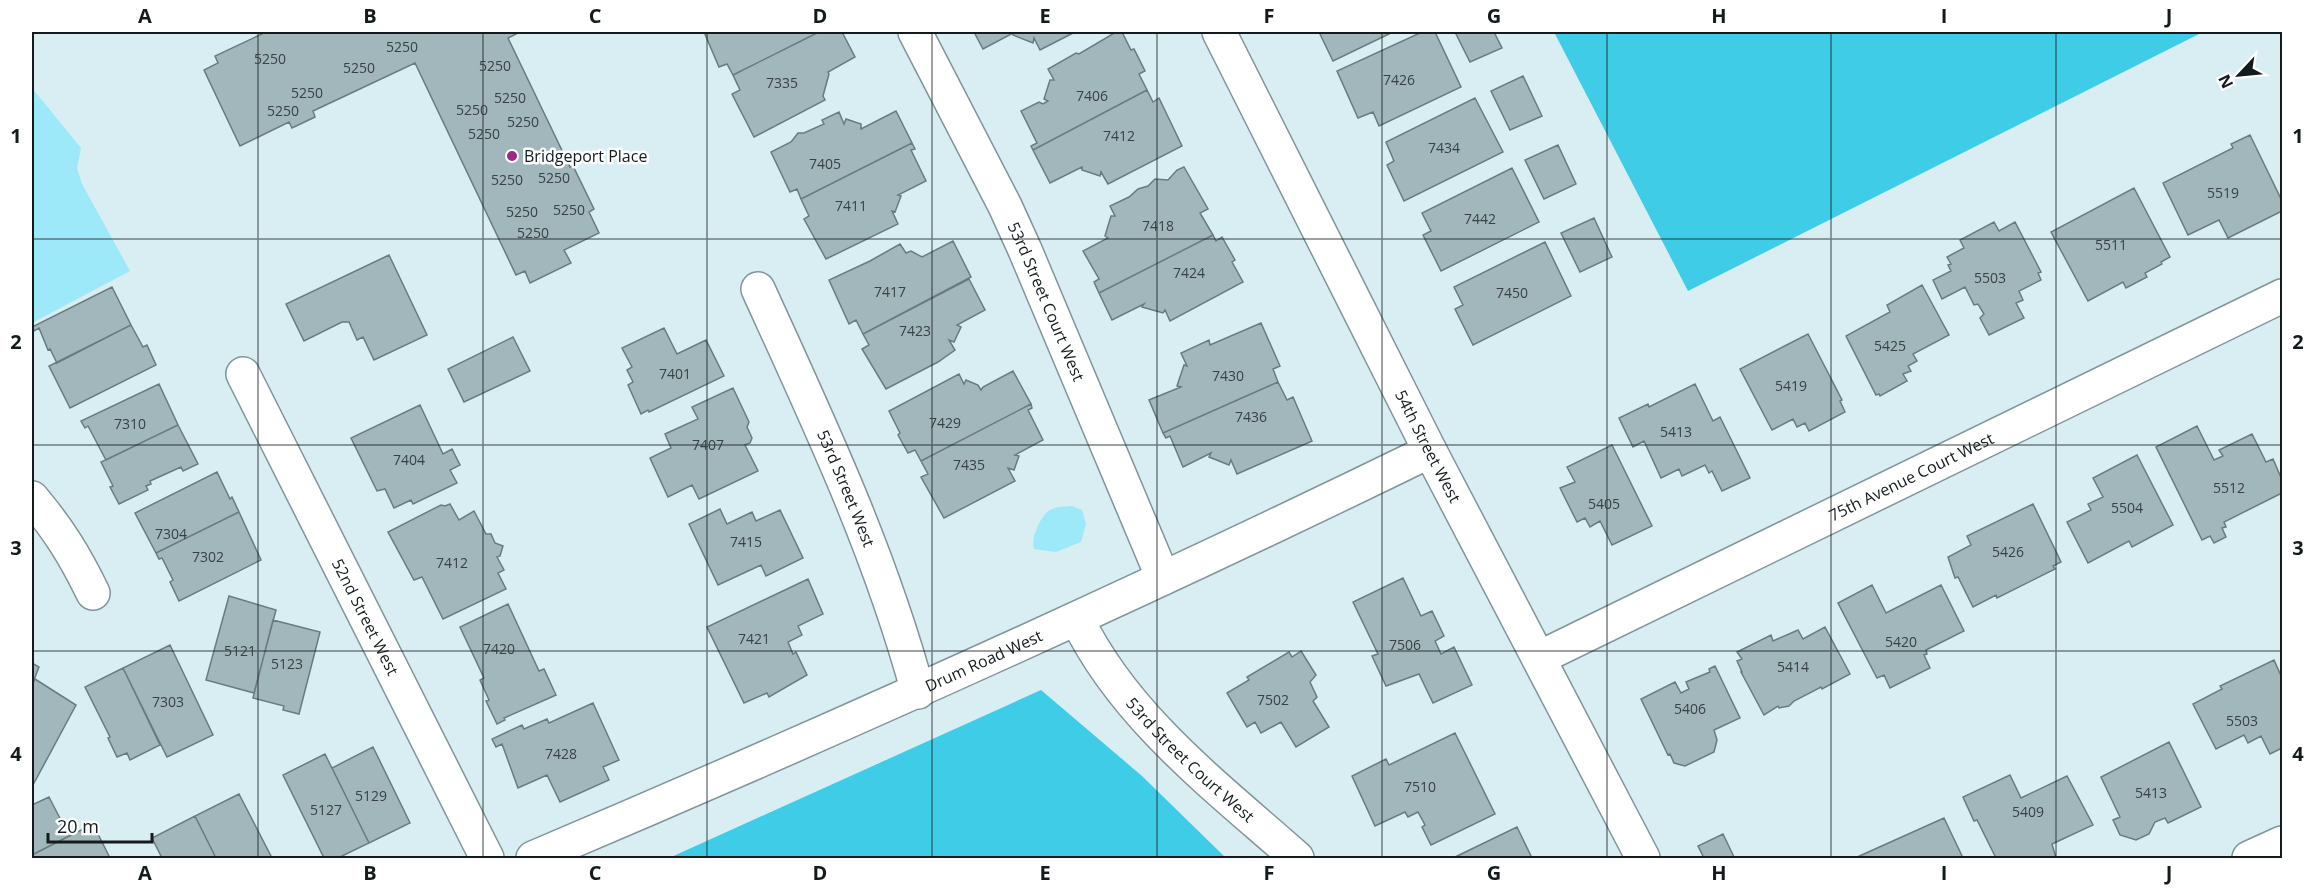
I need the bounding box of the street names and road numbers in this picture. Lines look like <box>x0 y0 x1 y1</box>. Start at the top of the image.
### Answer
street label: 53rd Street Court West <box>1003 219 1090 385</box>
street label: 54th Street West <box>1390 386 1466 507</box>
street label: 53rd Street West <box>812 426 880 550</box>
street label: 75th Avenue Court West <box>1825 427 1998 526</box>
street label: 52nd Street West <box>327 555 404 679</box>
street label: Drum Road West <box>922 624 1046 697</box>
street label: 53rd Street Court West <box>1121 693 1259 827</box>

